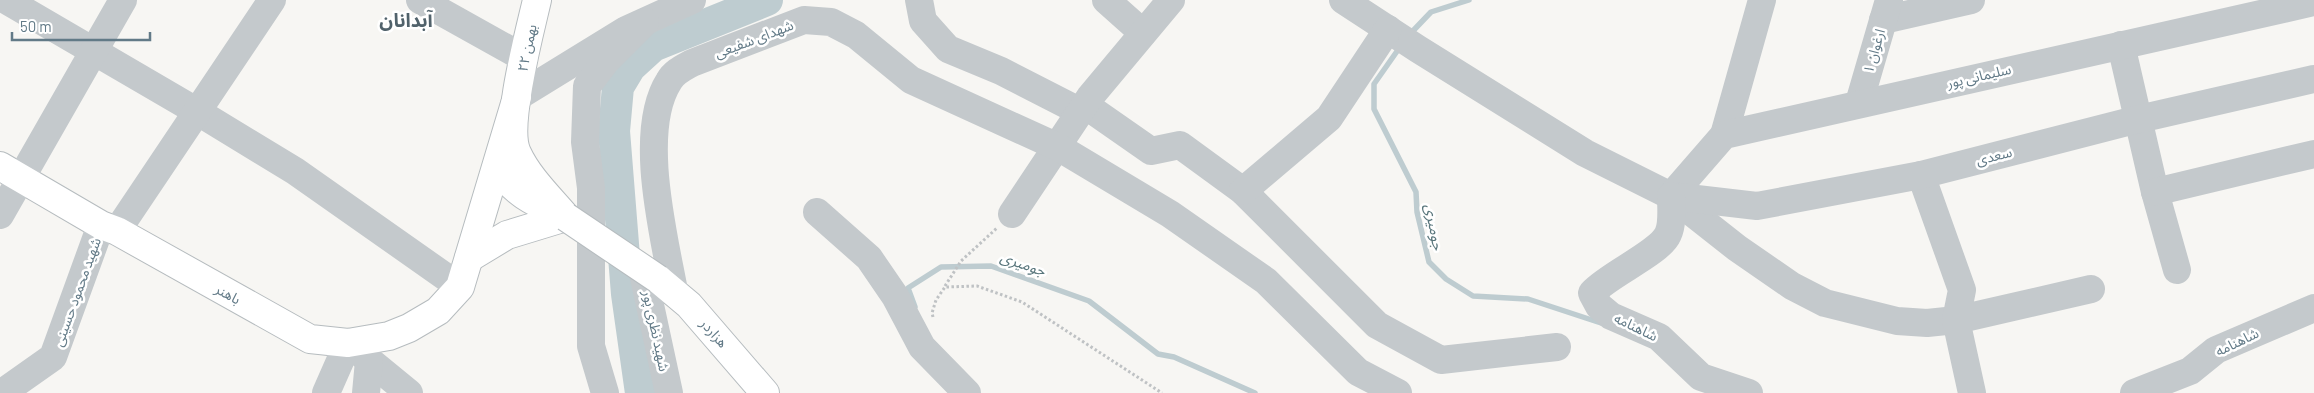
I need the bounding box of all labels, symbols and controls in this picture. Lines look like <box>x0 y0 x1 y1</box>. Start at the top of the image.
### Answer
district label: آبدانان <box>379 8 434 31</box>
scale bar <box>12 10 150 42</box>
street label: شهدای شفیعی <box>712 16 796 62</box>
text: 50 m <box>20 17 52 35</box>
street label: ۲۲ بهمن <box>513 22 541 73</box>
street label: ارغوان ۱ <box>1859 27 1889 75</box>
street label: سلیمانی پور <box>1944 60 2013 93</box>
street label: سعدی <box>1974 143 2014 169</box>
water label: جومیری <box>1421 202 1448 252</box>
street label: شهید محمود حسینی <box>49 235 105 349</box>
water label: جومیری <box>998 247 1048 280</box>
street label: باهنر <box>211 279 244 308</box>
street label: شهید نظری پور <box>637 288 673 373</box>
street label: شاهنامه <box>1612 309 1661 344</box>
street label: هزاردر <box>696 314 732 351</box>
street label: شاهنامه <box>2212 324 2261 359</box>

